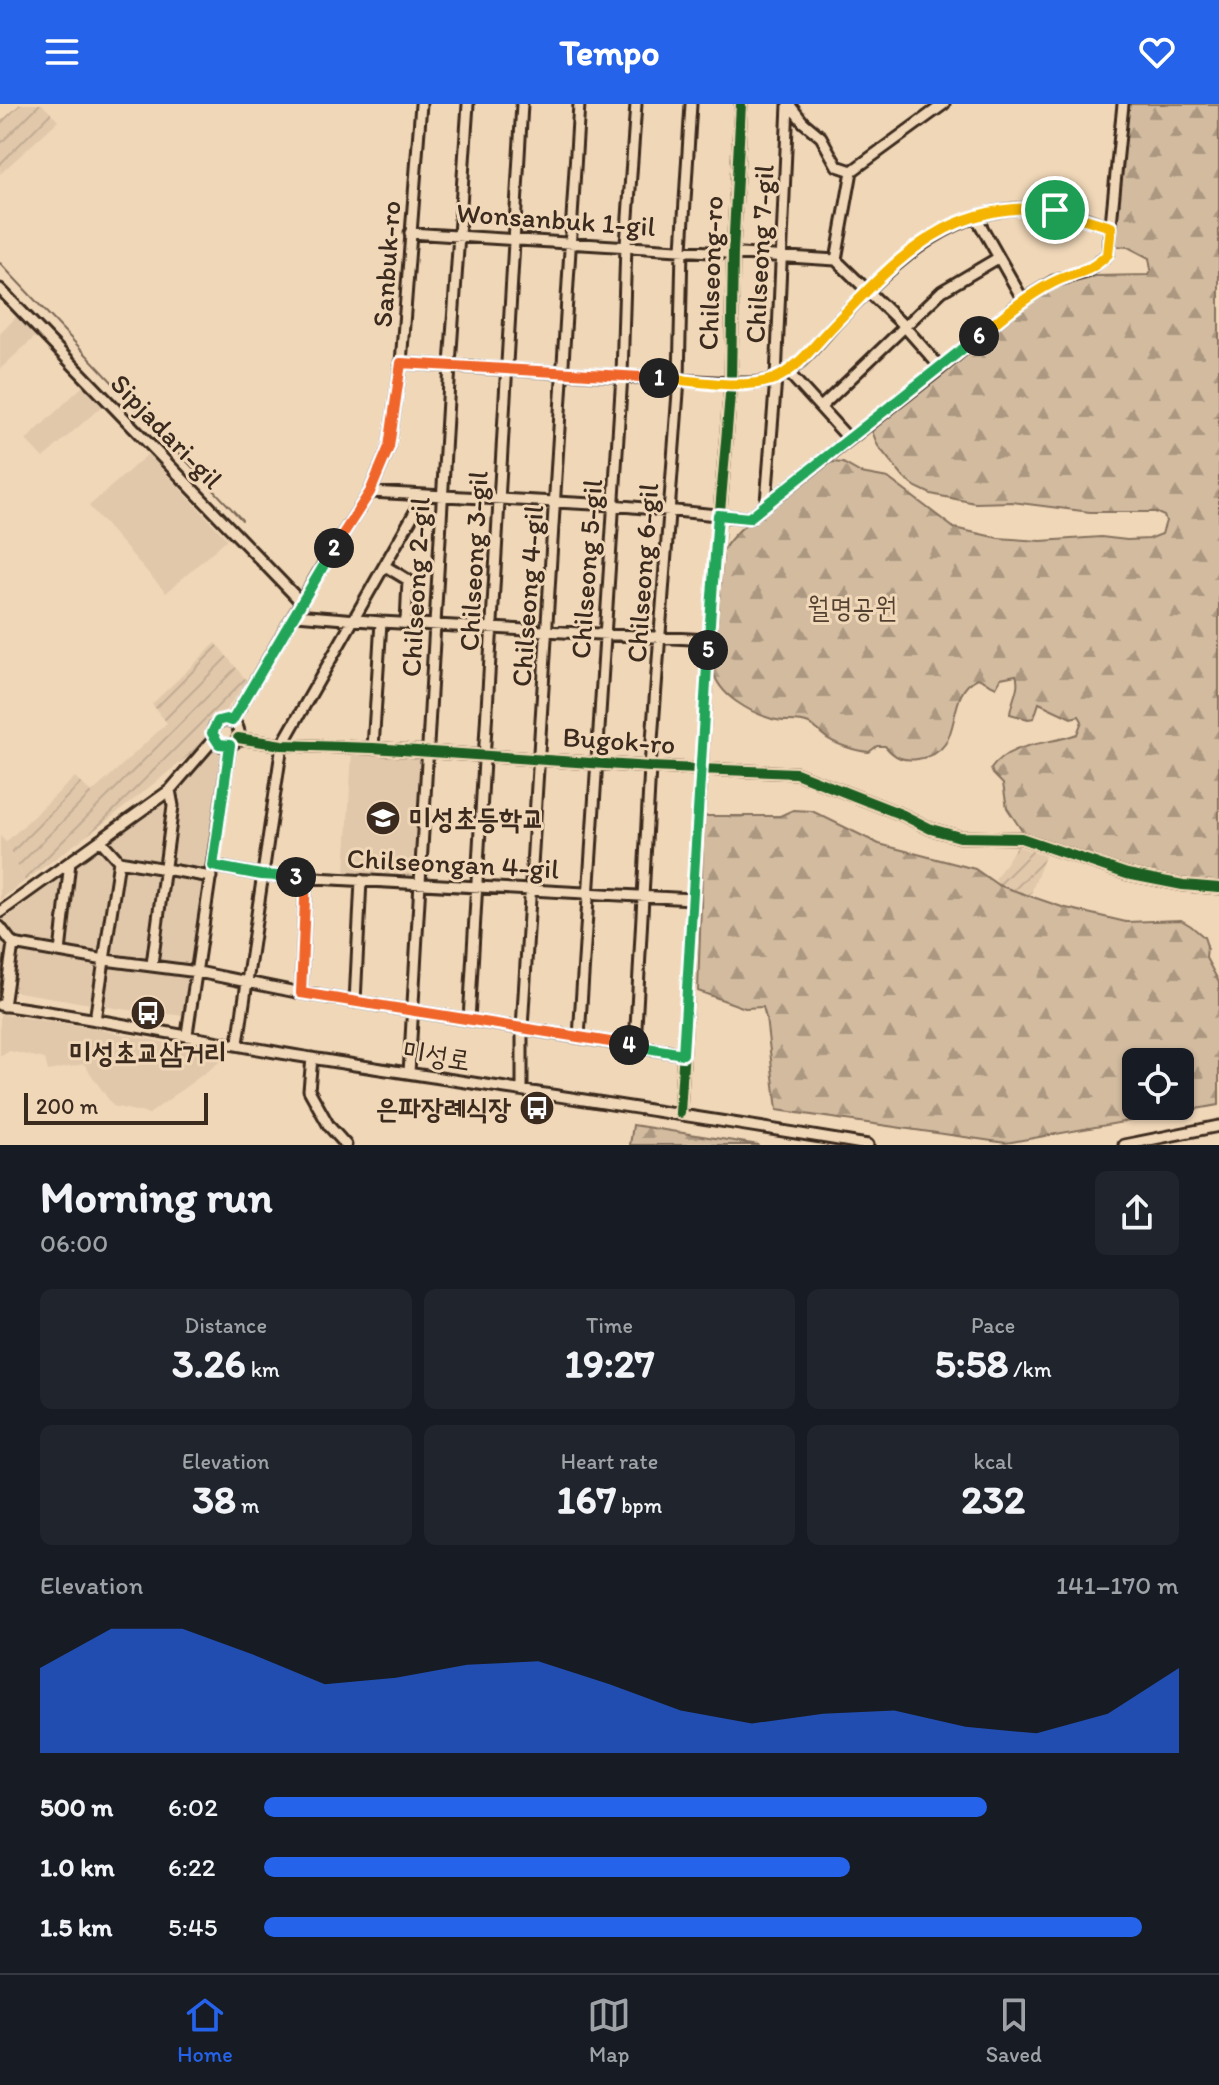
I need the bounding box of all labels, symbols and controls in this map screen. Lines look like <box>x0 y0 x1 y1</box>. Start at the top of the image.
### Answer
icon: menu <box>40 30 84 74</box>
icon: heart <box>1135 30 1179 74</box>
text: Tempo <box>559 31 660 74</box>
street label: Chilseong 7-gil <box>737 164 781 344</box>
pin <box>1021 176 1089 244</box>
icon: arrive <box>1033 188 1077 232</box>
street label: Wonsanbuk 1-gil <box>455 195 657 243</box>
street label: Chilseong-ro <box>690 195 730 351</box>
street label: Sanbuk-ro <box>365 199 407 329</box>
pin: 6 <box>959 316 999 356</box>
text: 6 <box>973 322 985 349</box>
pin: 1 <box>639 358 679 398</box>
text: 1 <box>654 364 664 391</box>
street label: Sipjadari-gil <box>104 366 230 496</box>
street label: Chilseong 3-gil <box>451 470 495 652</box>
street label: Chilseong 5-gil <box>563 478 609 660</box>
street label: Chilseong 6-gil <box>619 482 665 664</box>
street label: Chilseong 2-gil <box>393 496 437 678</box>
street label: Chilseong 4-gil <box>504 504 550 688</box>
pin: 2 <box>314 528 354 568</box>
text: 2 <box>328 534 340 561</box>
park label: 월명공원 <box>807 590 897 624</box>
pin: 5 <box>688 630 728 670</box>
text: 5 <box>702 636 714 663</box>
street label: Bugok-ro <box>561 719 677 761</box>
school or university icon: 미성초등학교 <box>364 799 402 837</box>
place label: 미성초등학교 <box>409 801 544 835</box>
street label: Chilseongan 4-gil <box>346 840 560 886</box>
pin: 3 <box>276 857 316 897</box>
text: 3 <box>290 863 302 890</box>
bus stop icon: 미성초교삼거리 <box>129 994 167 1032</box>
pin: 4 <box>609 1025 649 1065</box>
text: 4 <box>622 1031 636 1058</box>
street label: 미성로 <box>401 1033 473 1077</box>
place label: 미성초교삼거리 <box>69 1035 227 1069</box>
map controls <box>1122 1048 1194 1120</box>
button: locate <box>1122 1048 1194 1120</box>
scale bar <box>24 1089 208 1125</box>
bus stop icon: 은파장례식장 <box>518 1089 556 1127</box>
place label: 은파장례식장 <box>376 1091 511 1125</box>
text: 200 m <box>36 1093 98 1120</box>
text: Morning run <box>40 1170 273 1223</box>
button: share <box>1095 1171 1179 1255</box>
text: 06:00 <box>40 1227 108 1259</box>
text: Distance <box>185 1312 267 1339</box>
text: Time <box>586 1312 633 1339</box>
text: Pace <box>971 1312 1015 1339</box>
text: 3.26 <box>172 1339 246 1387</box>
text: 19:27 <box>564 1339 655 1387</box>
text: 5:58 <box>935 1339 1008 1387</box>
text: km <box>246 1356 280 1383</box>
text: /km <box>1008 1356 1052 1383</box>
text: Elevation <box>182 1448 270 1475</box>
text: Heart rate <box>561 1448 658 1475</box>
text: kcal <box>974 1448 1013 1475</box>
text: 38 <box>192 1475 236 1523</box>
text: 167 <box>557 1475 616 1523</box>
text: 232 <box>961 1475 1025 1523</box>
text: m <box>236 1492 259 1519</box>
text: bpm <box>616 1492 662 1519</box>
text: Elevation <box>40 1569 143 1601</box>
text: 141–170 m <box>1056 1569 1179 1601</box>
text: 500 m <box>40 1791 113 1823</box>
text: 6:02 <box>168 1791 218 1823</box>
text: 1.0 km <box>40 1851 115 1883</box>
text: 6:22 <box>168 1851 215 1883</box>
text: 1.5 km <box>40 1911 112 1943</box>
text: 5:45 <box>168 1911 217 1943</box>
tab: Home <box>177 1993 233 2068</box>
tab: Map <box>587 1993 631 2068</box>
tab: Saved <box>986 1993 1042 2068</box>

